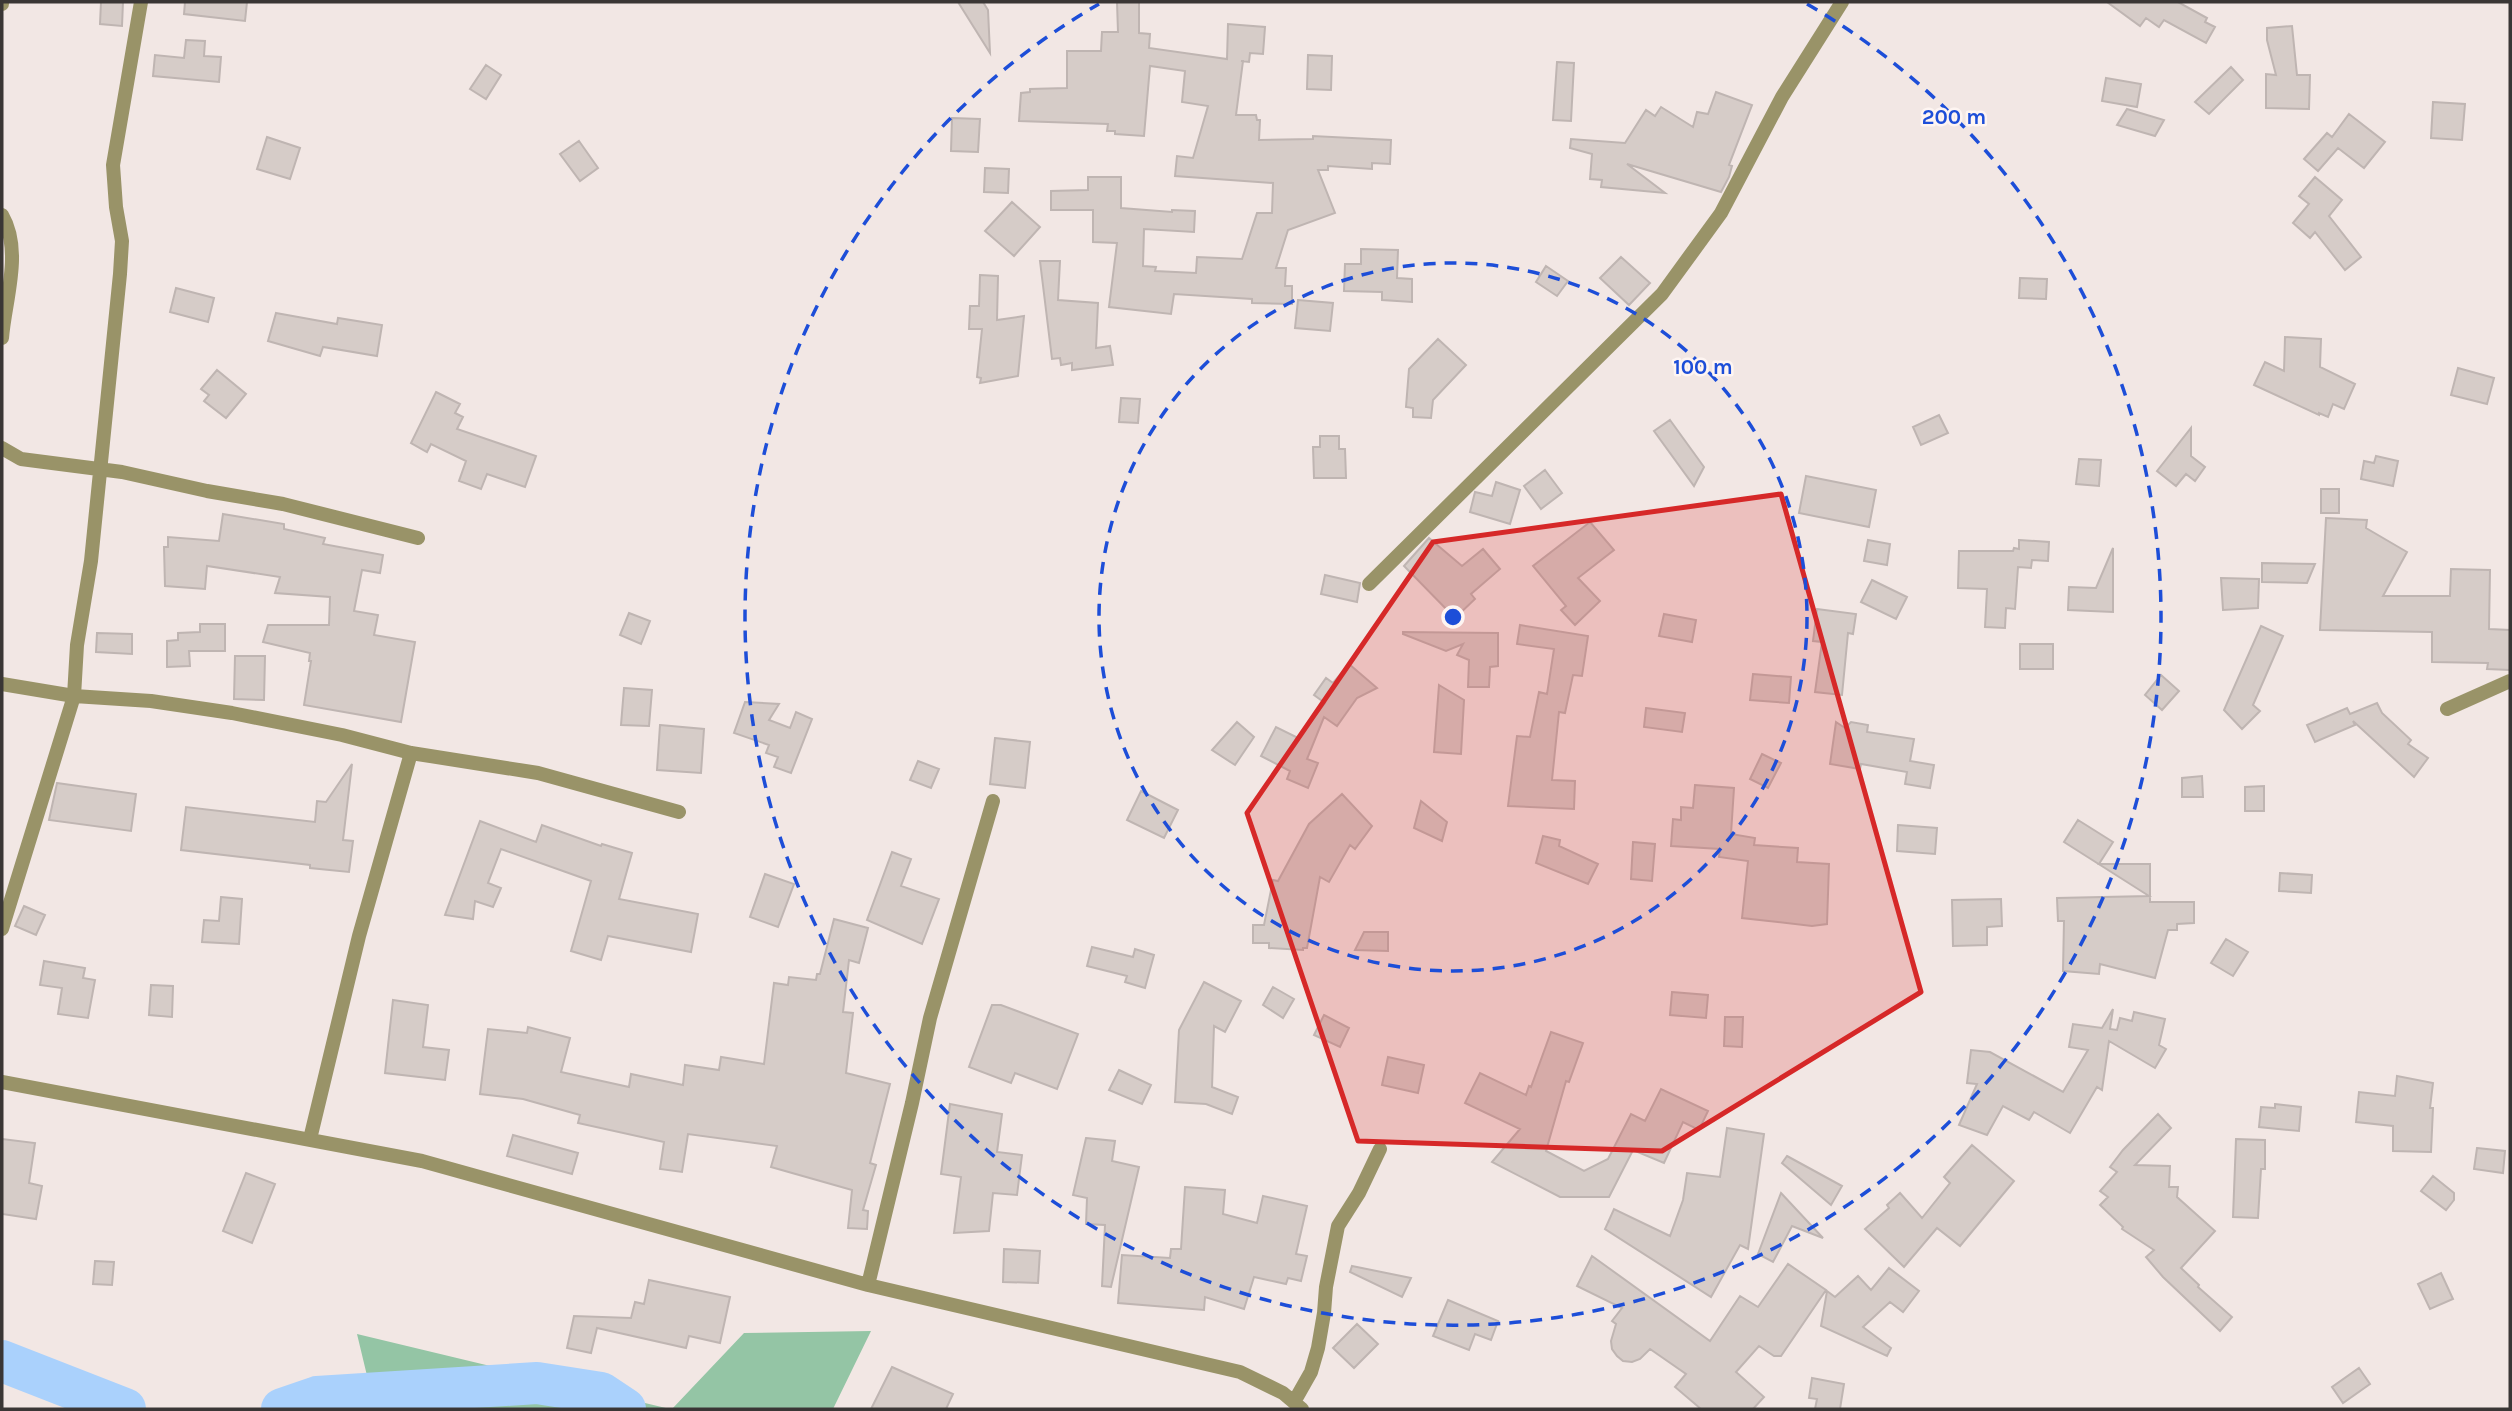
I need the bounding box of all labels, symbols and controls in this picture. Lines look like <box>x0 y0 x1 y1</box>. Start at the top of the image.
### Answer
text: 200 m <box>1922 105 1986 129</box>
text: 100 m <box>1673 355 1733 379</box>
centre of rings <box>1441 605 1465 629</box>

